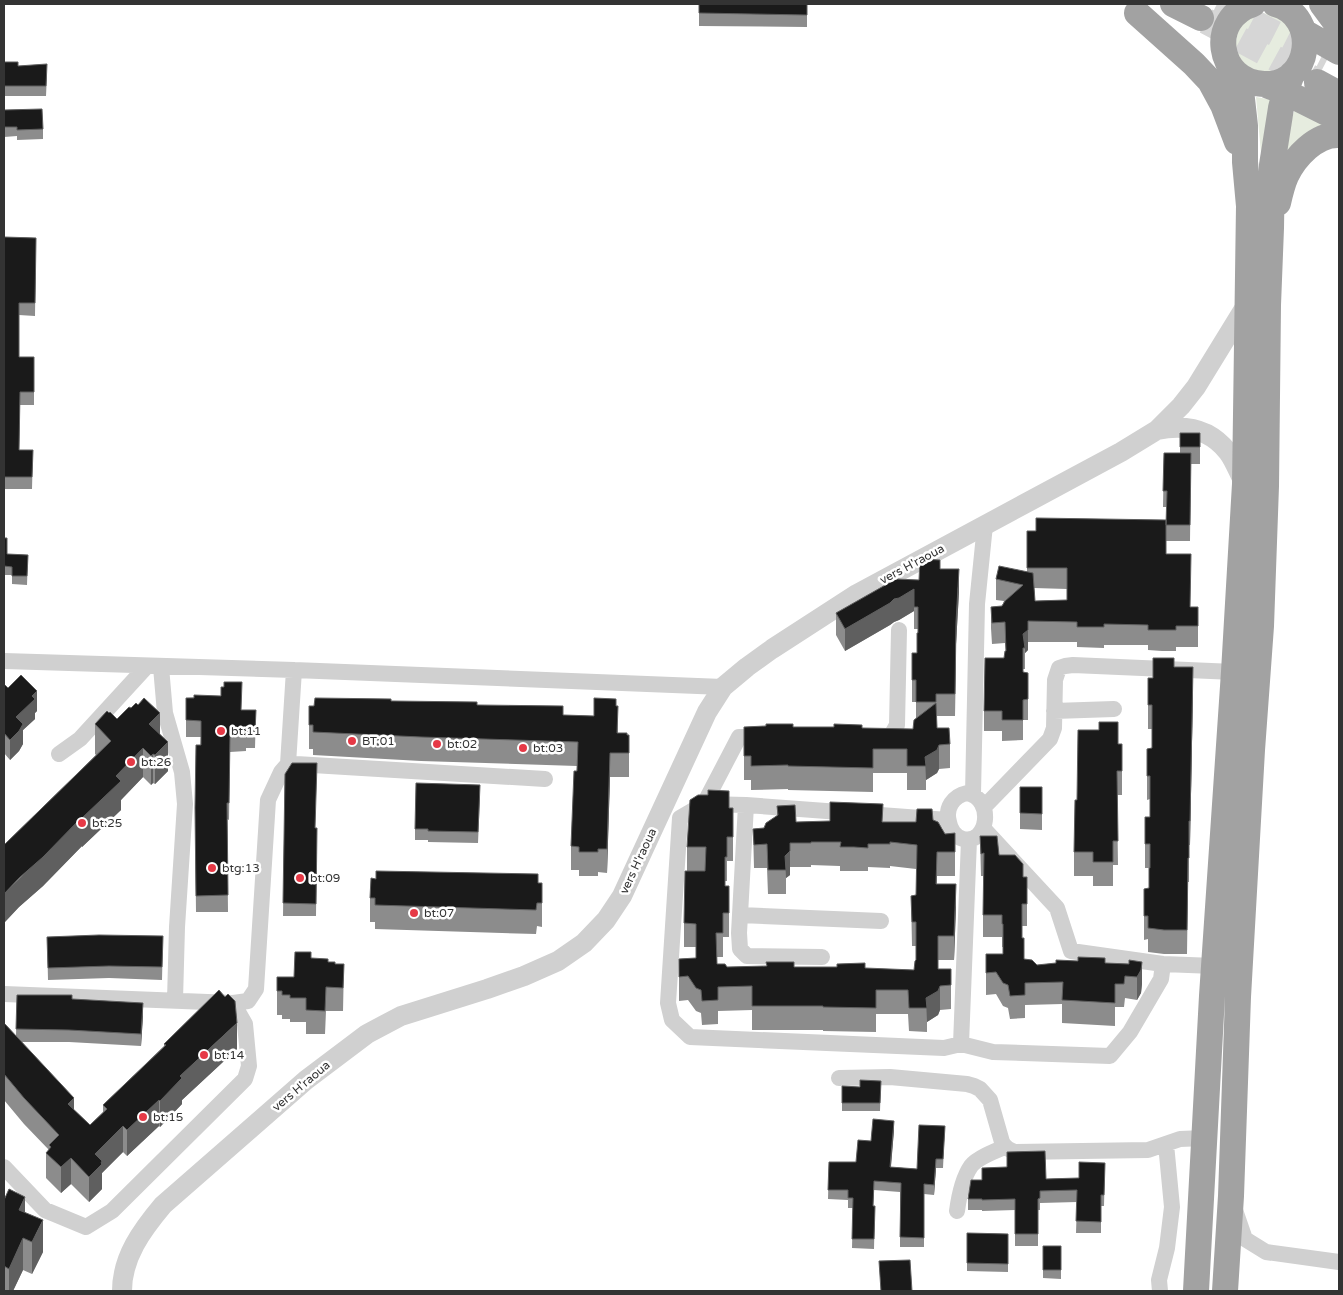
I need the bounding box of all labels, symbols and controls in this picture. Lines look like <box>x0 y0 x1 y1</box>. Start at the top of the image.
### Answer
street label: vers H'raoua <box>877 541 947 587</box>
place label: bt:11 <box>231 724 261 738</box>
marker: bt:11 <box>215 725 227 737</box>
place label: BT:01 <box>362 734 395 748</box>
marker: BT:01 <box>346 735 358 747</box>
place label: bt:02 <box>447 737 477 751</box>
marker: bt:02 <box>431 738 443 750</box>
place label: bt:03 <box>533 741 563 755</box>
marker: bt:03 <box>517 742 529 754</box>
place label: bt:26 <box>141 755 171 769</box>
marker: bt:26 <box>125 756 137 768</box>
place label: bt:25 <box>92 816 122 830</box>
marker: bt:25 <box>76 817 88 829</box>
street label: vers H'raoua <box>617 826 659 896</box>
place label: btg:13 <box>222 861 260 875</box>
marker: btg:13 <box>206 862 218 874</box>
place label: bt:09 <box>310 871 340 885</box>
marker: bt:09 <box>294 872 306 884</box>
place label: bt:07 <box>424 906 454 920</box>
marker: bt:07 <box>408 907 420 919</box>
place label: bt:14 <box>214 1048 245 1062</box>
marker: bt:14 <box>198 1049 210 1061</box>
street label: vers H'raoua <box>269 1058 333 1114</box>
place label: bt:15 <box>153 1110 183 1124</box>
marker: bt:15 <box>137 1111 149 1123</box>

